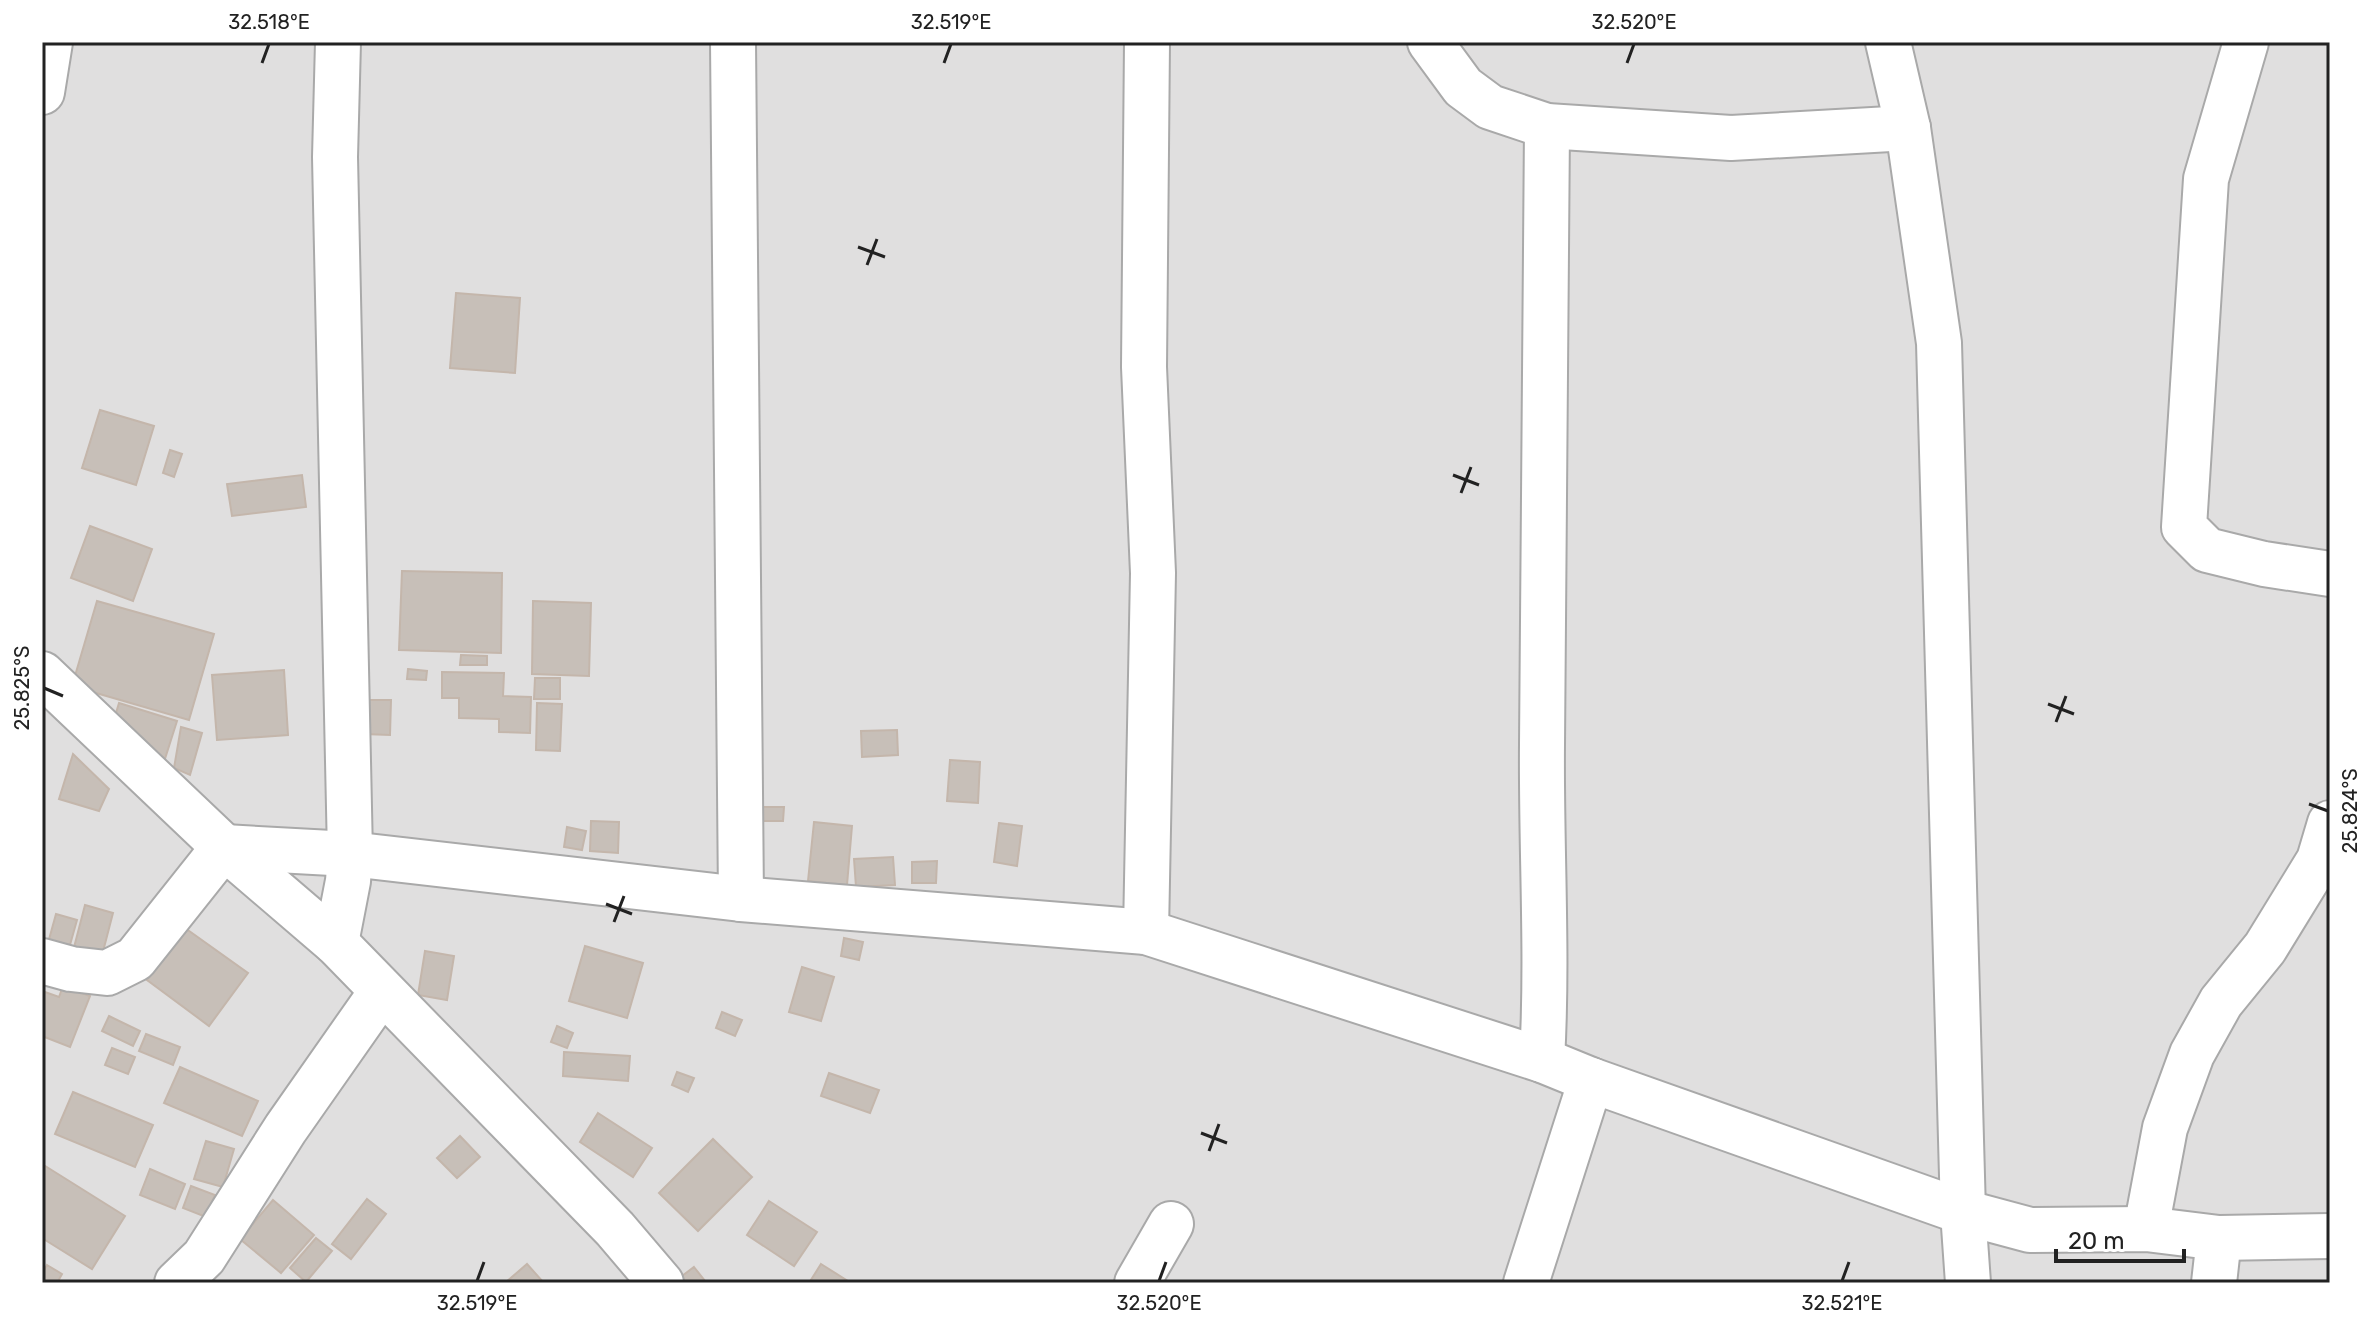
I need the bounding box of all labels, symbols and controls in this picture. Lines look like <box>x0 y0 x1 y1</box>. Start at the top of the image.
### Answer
text: 32.518°E <box>228 10 310 34</box>
text: 32.519°E <box>911 10 991 34</box>
text: 32.520°E <box>1592 10 1677 34</box>
text: 25.825°S <box>10 646 34 730</box>
text: 25.824°S <box>2338 768 2362 854</box>
scale bar <box>2056 1213 2184 1263</box>
text: 20 m <box>2068 1227 2125 1255</box>
text: 32.519°E <box>437 1291 517 1315</box>
text: 32.520°E <box>1117 1291 1202 1315</box>
text: 32.521°E <box>1802 1291 1882 1315</box>

